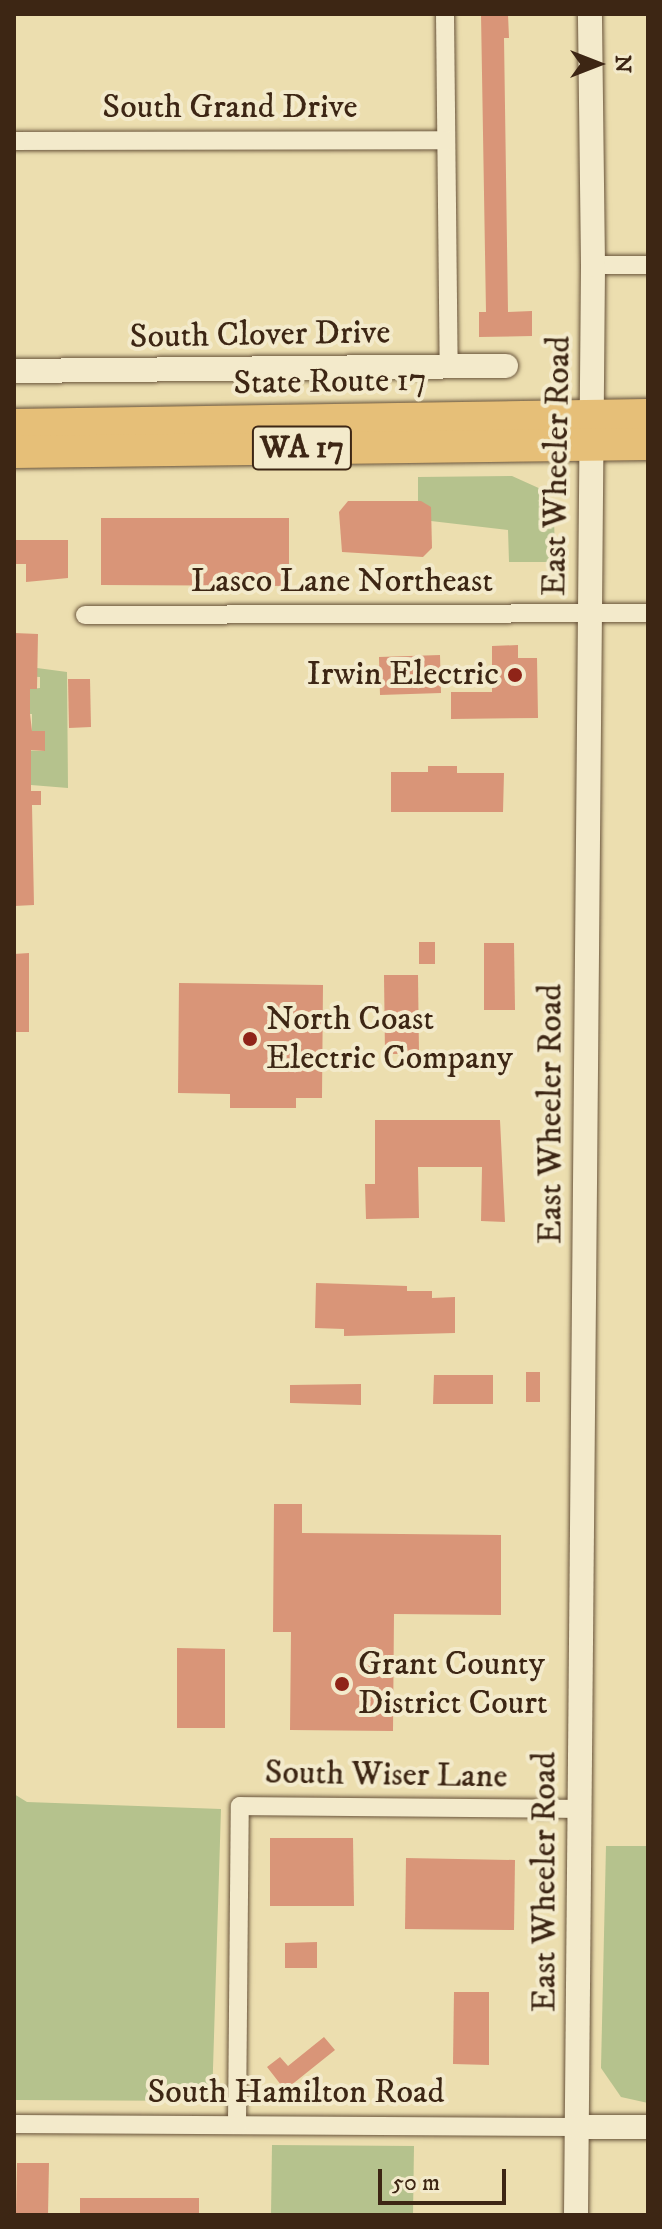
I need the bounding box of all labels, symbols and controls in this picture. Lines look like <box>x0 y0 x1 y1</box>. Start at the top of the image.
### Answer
north arrow <box>558 24 638 104</box>
text: N <box>609 55 636 73</box>
street label: South Grand Drive <box>102 88 358 128</box>
street label: South Clover Drive <box>129 312 391 358</box>
street label: East Wheeler Road <box>534 335 580 597</box>
street label: State Route 17 <box>233 360 427 404</box>
road number: WA 17 <box>250 420 354 476</box>
street label: Lasco Lane Northeast <box>191 562 493 602</box>
place label: Irwin Electric <box>307 655 499 695</box>
marker: Irwin Electric <box>506 666 524 684</box>
street label: East Wheeler Road <box>531 984 571 1244</box>
place label: North Coast Electric Company <box>266 999 513 1078</box>
marker: North Coast Electric Company <box>241 1030 259 1048</box>
place label: Grant County District Court <box>358 1644 548 1724</box>
marker: Grant County District Court <box>333 1675 351 1693</box>
street label: South Wiser Lane <box>264 1752 508 1798</box>
street label: East Wheeler Road <box>525 1752 565 2012</box>
street label: South Hamilton Road <box>147 2073 445 2113</box>
scale bar <box>382 2153 510 2203</box>
text: 50 m <box>392 2168 440 2198</box>

